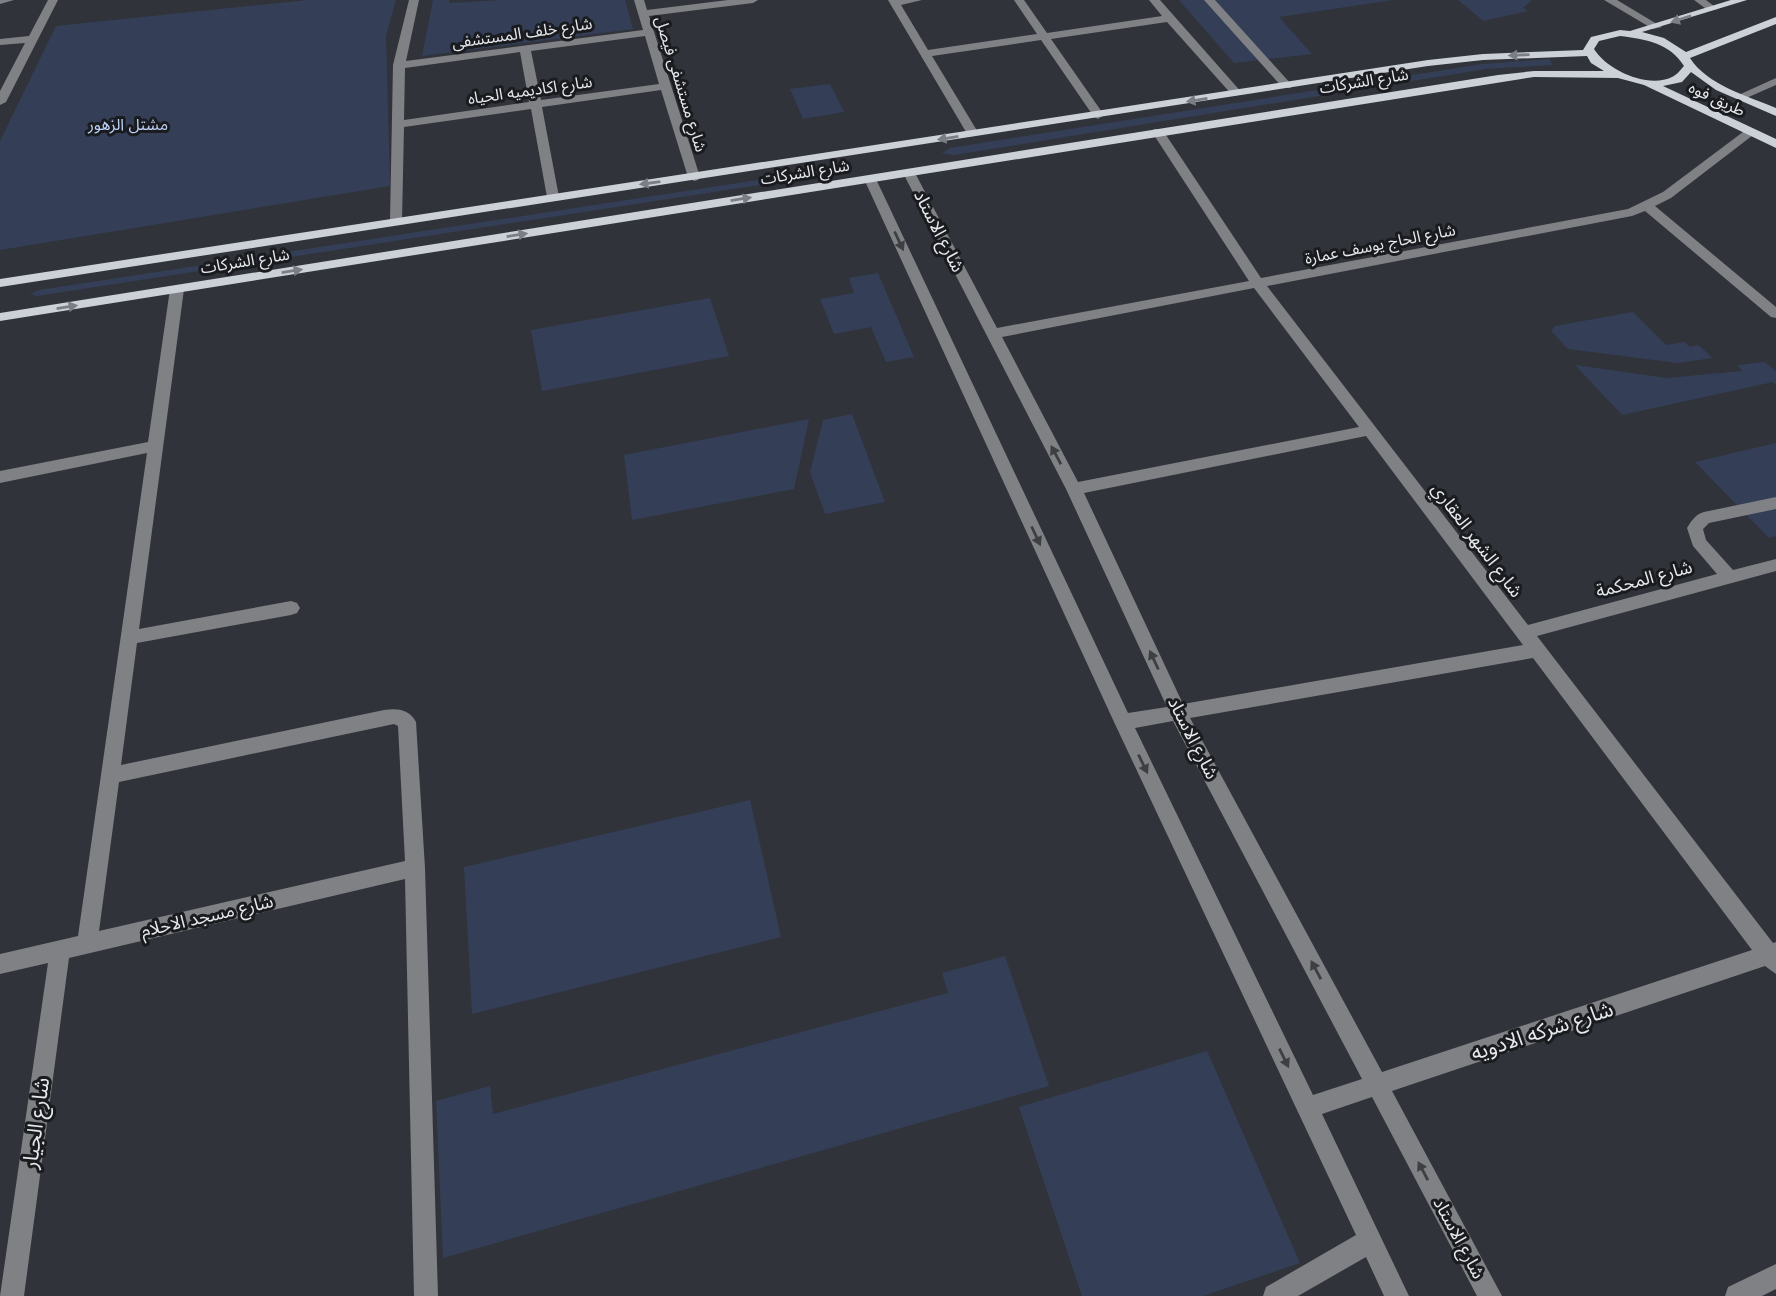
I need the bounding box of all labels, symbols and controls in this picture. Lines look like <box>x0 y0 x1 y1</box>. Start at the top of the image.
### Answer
street label: شارع خلف المستشفى <box>450 13 594 55</box>
street label: شارع مستشفى فيصل <box>648 14 712 155</box>
one-way arrow <box>1671 14 1692 24</box>
one-way arrow <box>1508 49 1530 60</box>
street label: شارع الشركات <box>1318 64 1410 100</box>
street label: شارع اكاديميه الحياه <box>466 71 594 111</box>
street label: طريق فوه <box>1685 77 1749 121</box>
one-way arrow <box>1186 95 1208 106</box>
park label: مشتل الزهور <box>87 114 168 135</box>
one-way arrow <box>937 133 959 144</box>
street label: شارع الشركات <box>759 155 851 191</box>
one-way arrow <box>639 178 661 189</box>
street label: شارع الاستاد <box>906 186 970 277</box>
one-way arrow <box>731 193 753 204</box>
street label: شارع الحاج يوسف عمارة <box>1303 219 1458 271</box>
one-way arrow <box>506 229 528 240</box>
one-way arrow <box>893 231 905 251</box>
street label: شارع الشركات <box>199 244 291 280</box>
one-way arrow <box>281 265 303 276</box>
one-way arrow <box>57 301 79 312</box>
one-way arrow <box>1050 445 1062 465</box>
street label: شارع الشهر العقاري <box>1424 478 1528 604</box>
one-way arrow <box>1031 526 1042 546</box>
street label: شارع المحكمة <box>1593 555 1695 605</box>
one-way arrow <box>1148 650 1160 670</box>
street label: شارع الاستاد <box>1160 693 1224 784</box>
one-way arrow <box>1137 754 1149 774</box>
street label: شارع مسجد الاحلام <box>138 889 276 945</box>
one-way arrow <box>1310 961 1322 980</box>
street label: شارع شركه الادويه <box>1467 995 1617 1068</box>
one-way arrow <box>1278 1048 1289 1068</box>
street label: شارع الجيار <box>16 1075 57 1172</box>
one-way arrow <box>1418 1161 1429 1181</box>
street label: شارع الاستاد <box>1426 1193 1491 1284</box>

